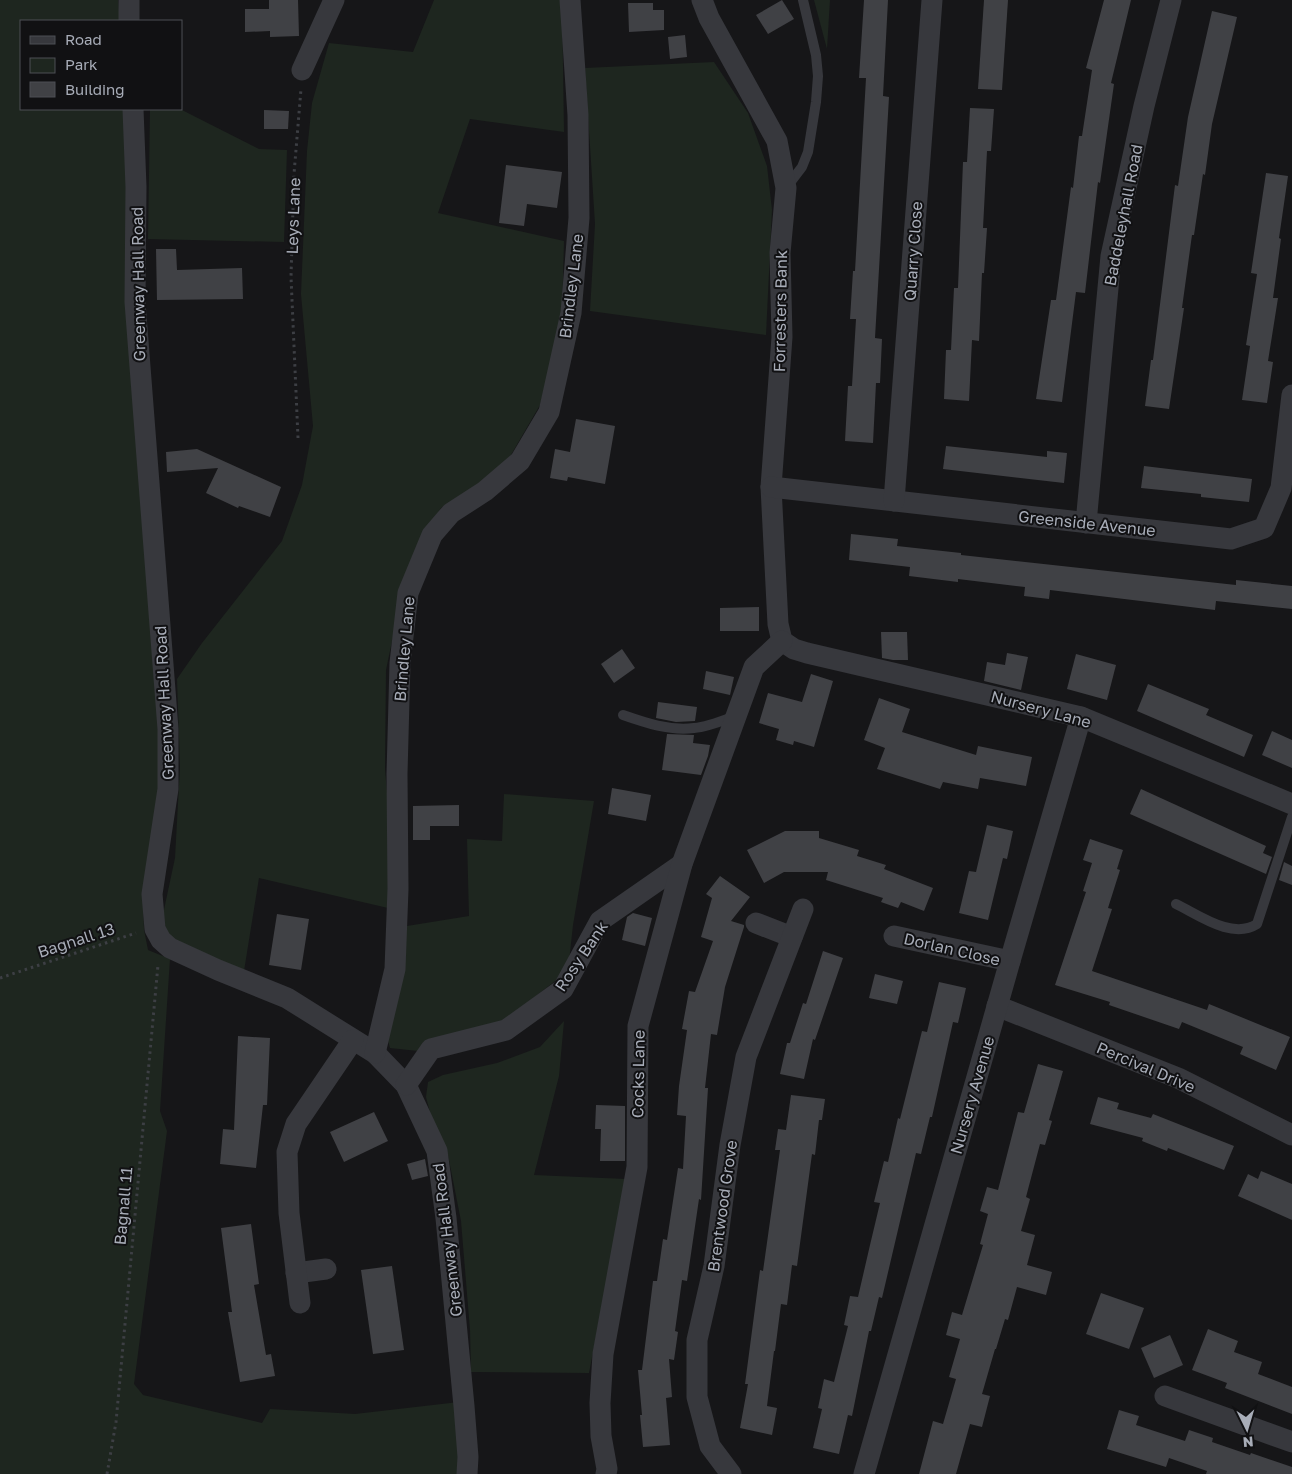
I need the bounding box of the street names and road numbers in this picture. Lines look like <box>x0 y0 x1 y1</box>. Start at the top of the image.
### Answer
street label: Baddeleyhall Road <box>1099 142 1147 288</box>
street label: Leys Lane <box>282 177 304 255</box>
street label: Quarry Close <box>900 201 926 301</box>
street label: Greenway Hall Road <box>127 207 149 361</box>
street label: Brindley Lane <box>555 233 587 339</box>
street label: Forresters Bank <box>769 250 791 372</box>
street label: Greenside Avenue <box>1017 506 1157 540</box>
street label: Brindley Lane <box>389 596 419 702</box>
street label: Greenway Hall Road <box>150 625 178 781</box>
street label: Nursery Lane <box>989 686 1093 732</box>
street label: Rosy Bank <box>550 917 612 995</box>
street label: Bagnall 13 <box>35 918 117 962</box>
street label: Dorlan Close <box>902 928 1002 970</box>
street label: Cocks Lane <box>627 1030 649 1118</box>
street label: Nursery Avenue <box>946 1034 998 1156</box>
street label: Percival Drive <box>1094 1037 1198 1097</box>
street label: Brentwood Grove <box>703 1139 741 1273</box>
street label: Greenway Hall Road <box>428 1162 466 1318</box>
street label: Bagnall 11 <box>110 1166 136 1246</box>

